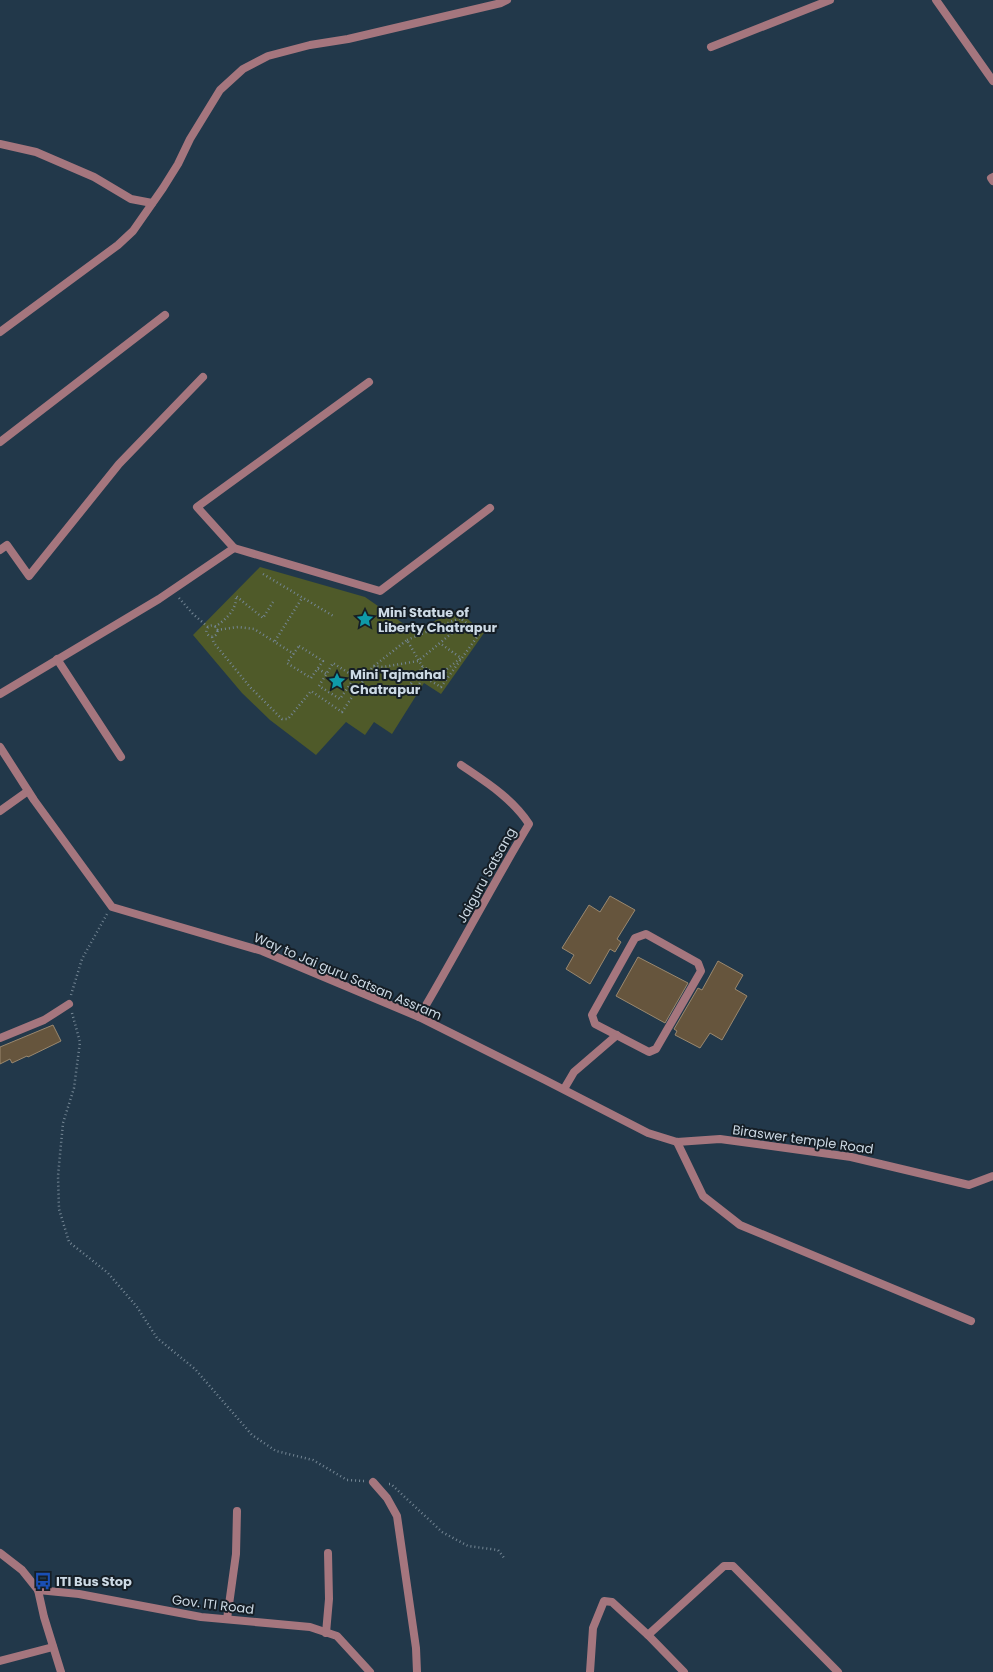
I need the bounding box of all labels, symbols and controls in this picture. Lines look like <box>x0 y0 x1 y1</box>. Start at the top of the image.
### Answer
place label: Mini Statue of Liberty Chatrapur <box>378 603 497 637</box>
place icon: Mini Statue of Liberty Chatrapur <box>355 609 375 629</box>
place label: Mini Tajmahal Chatrapur <box>350 665 446 699</box>
place icon: Mini Tajmahal Chatrapur <box>327 671 347 691</box>
street label: Jaiguru Satsang <box>452 824 521 926</box>
street label: Way to Jai guru Satsan Assram <box>251 928 445 1025</box>
street label: Biraswer temple Road <box>731 1120 875 1159</box>
bus stop icon: ITI Bus Stop <box>33 1571 53 1591</box>
place label: ITI Bus Stop <box>56 1572 132 1591</box>
street label: Gov. ITI Road <box>171 1590 255 1619</box>

